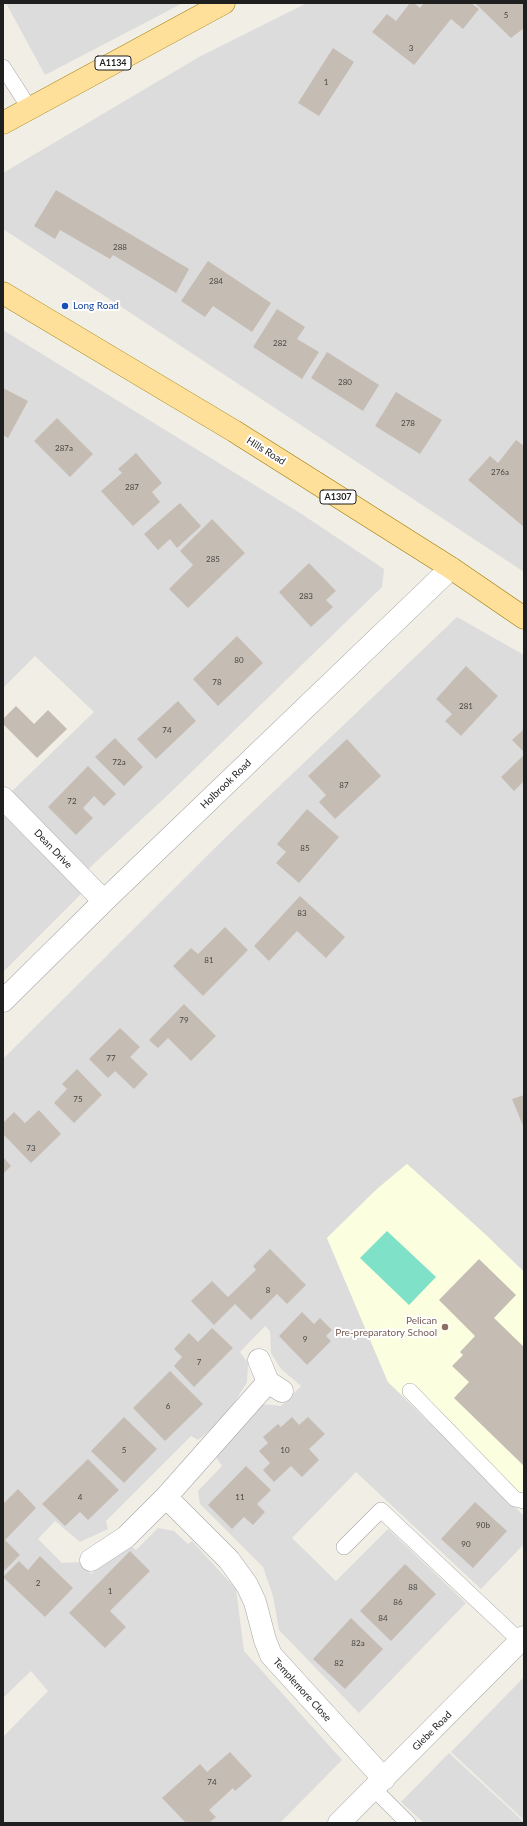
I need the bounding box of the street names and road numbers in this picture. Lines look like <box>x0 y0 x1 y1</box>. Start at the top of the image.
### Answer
road number: A1134 <box>95 56 131 70</box>
street label: Hills Road <box>244 434 288 468</box>
road number: A1307 <box>320 490 356 504</box>
street label: Holbrook Road <box>198 757 254 811</box>
street label: Dean Drive <box>31 827 75 871</box>
street label: Templemore Close <box>270 1656 334 1724</box>
street label: Glebe Road <box>410 1709 454 1753</box>

